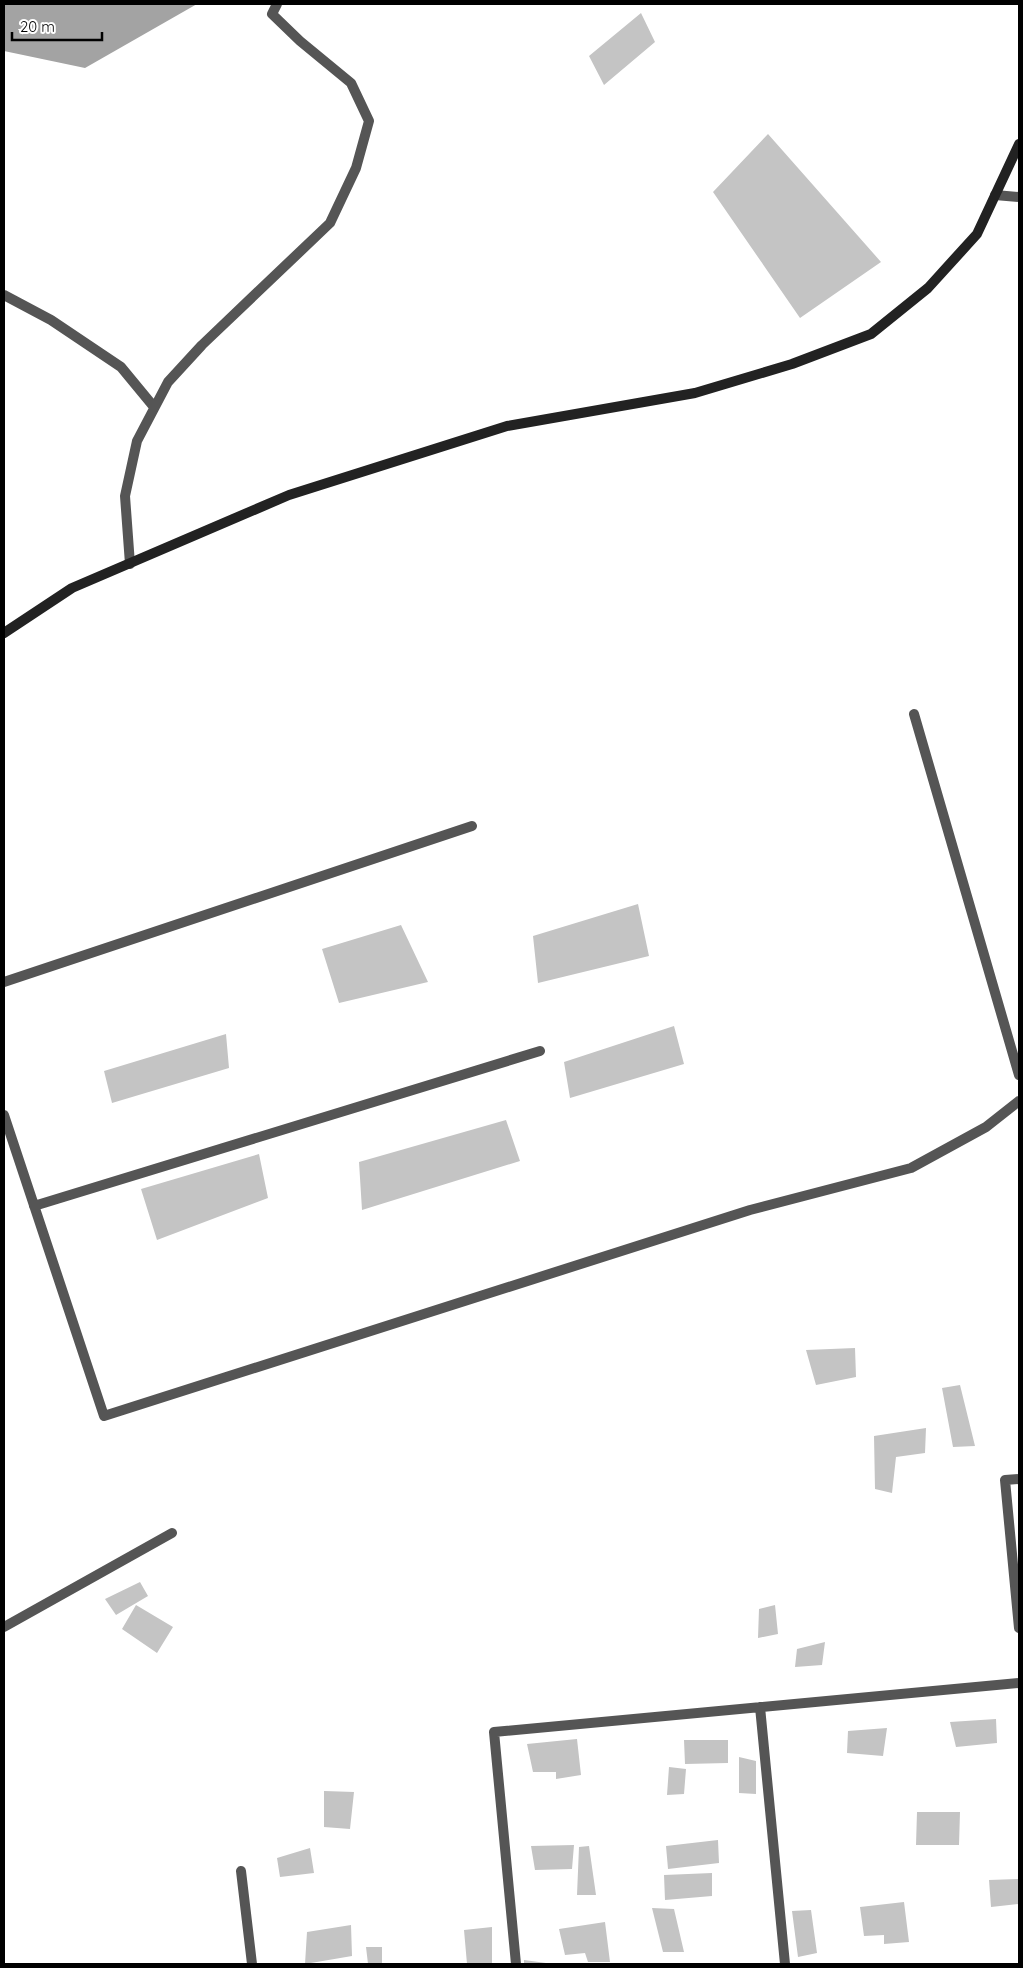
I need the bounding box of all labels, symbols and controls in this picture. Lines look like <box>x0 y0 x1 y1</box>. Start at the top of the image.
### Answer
scale bar <box>12 10 102 42</box>
text: 20 m <box>20 17 55 36</box>

